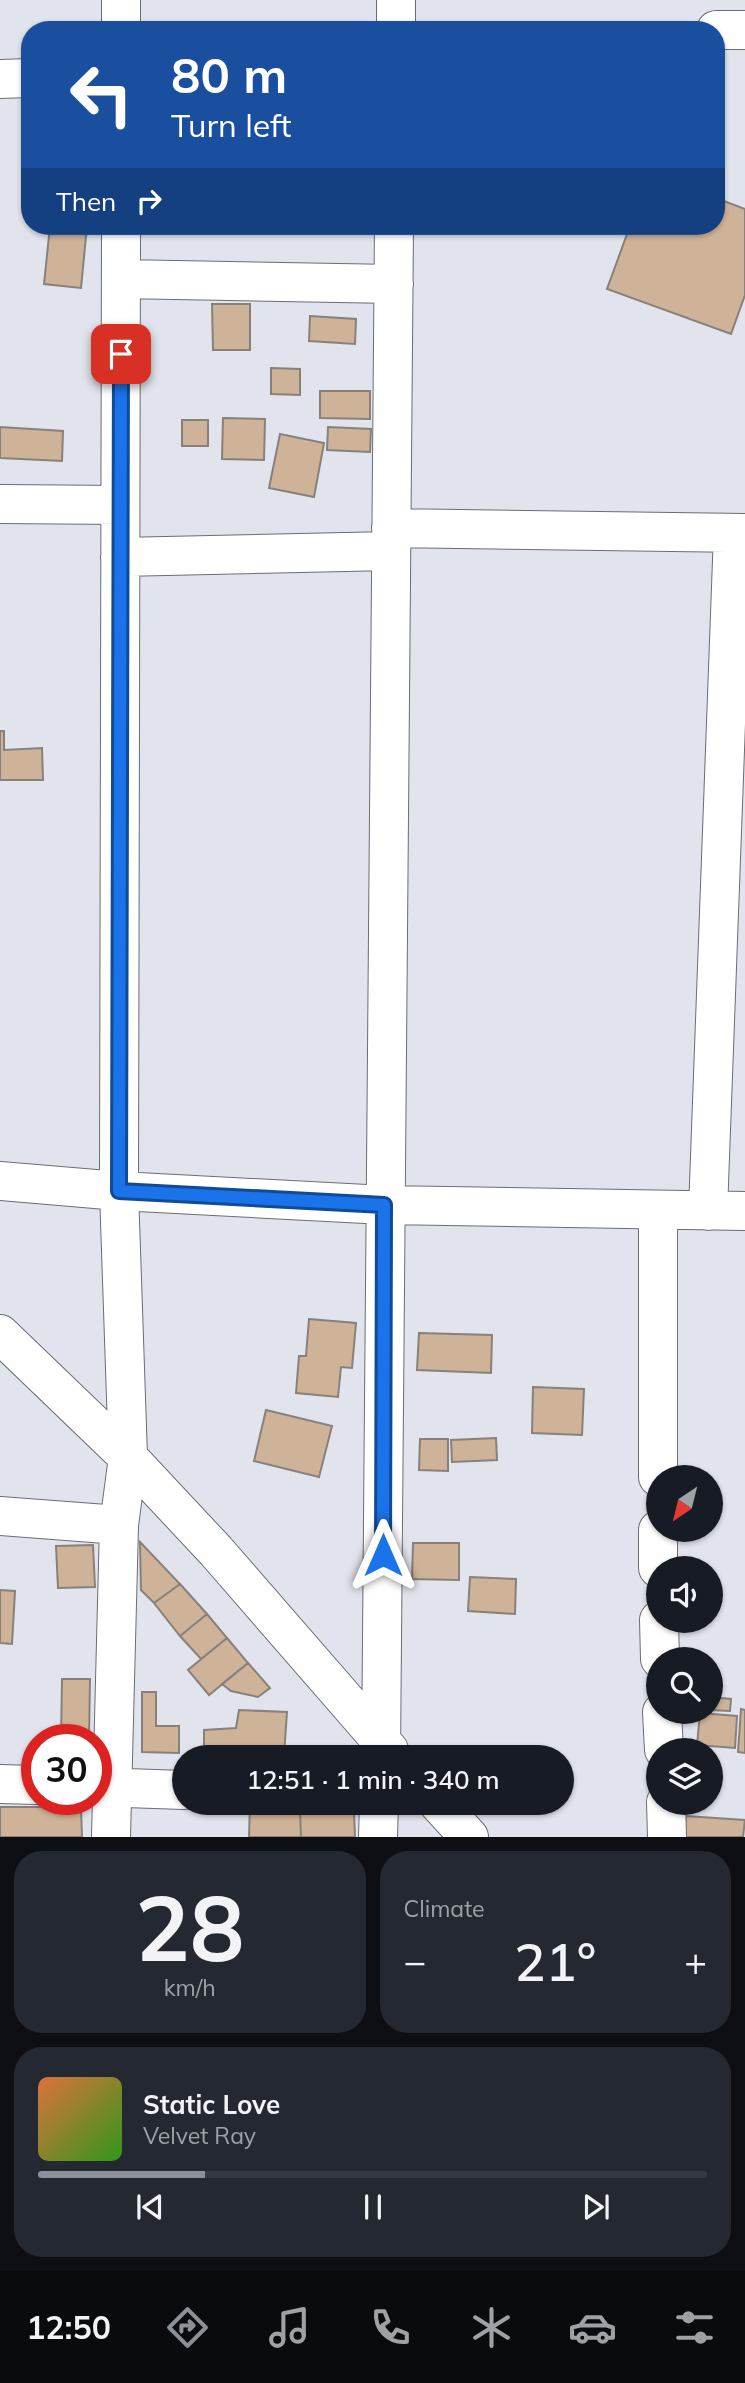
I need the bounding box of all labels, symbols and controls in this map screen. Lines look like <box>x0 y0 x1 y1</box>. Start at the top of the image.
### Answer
text: 80 m <box>171 44 287 105</box>
icon: left <box>56 49 147 140</box>
text: Turn left <box>171 105 291 145</box>
icon: right <box>130 182 168 220</box>
text: Then <box>56 185 116 218</box>
pin <box>91 324 151 384</box>
icon: arrive <box>102 335 140 373</box>
north arrow <box>646 1465 723 1542</box>
map controls <box>646 1465 723 1815</box>
position arrow <box>346 1518 420 1592</box>
button: sound <box>646 1556 723 1633</box>
button: search <box>646 1647 723 1724</box>
speed limit sign: 30 <box>21 1724 112 1815</box>
button: layers <box>646 1738 723 1815</box>
text: 12:51 · 1 min · 340 m <box>246 1763 500 1796</box>
text: 28 <box>135 1870 244 1984</box>
text: Climate <box>404 1894 485 1923</box>
text: 21° <box>514 1929 596 1994</box>
text: − <box>404 1937 426 1985</box>
text: + <box>684 1937 707 1985</box>
text: km/h <box>164 1973 216 2002</box>
text: Static Love <box>143 2088 280 2121</box>
text: Velvet Ray <box>143 2121 256 2150</box>
icon: previous <box>131 2188 169 2226</box>
icon: pause <box>354 2188 392 2226</box>
icon: next <box>577 2188 615 2226</box>
icon: directions <box>163 2303 212 2352</box>
icon: music <box>265 2303 314 2352</box>
icon: phone <box>366 2303 415 2352</box>
icon: climate <box>467 2303 516 2352</box>
icon: car <box>568 2303 617 2352</box>
icon: filters <box>670 2303 719 2352</box>
text: 12:50 <box>26 2307 111 2347</box>

